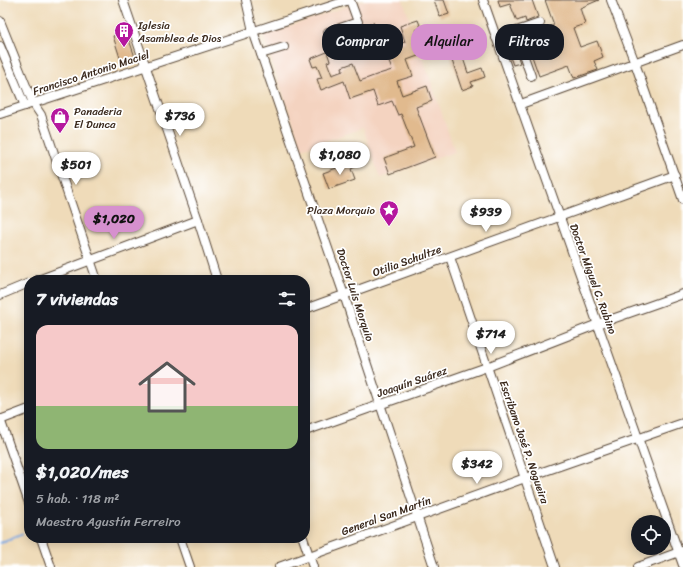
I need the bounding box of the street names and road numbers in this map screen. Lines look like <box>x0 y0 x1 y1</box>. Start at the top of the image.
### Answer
street label: Francisco Antonio Maciel <box>30 45 153 101</box>
street label: Doctor Miguel C. Rubino <box>564 221 622 338</box>
street label: Otilia Schultze <box>370 240 444 282</box>
street label: Doctor Luis Morquio <box>331 246 379 344</box>
street label: Joaquín Suárez <box>373 361 450 403</box>
street label: Escribano José P. Nogueira <box>494 378 554 507</box>
street label: General San Martín <box>339 491 434 541</box>

